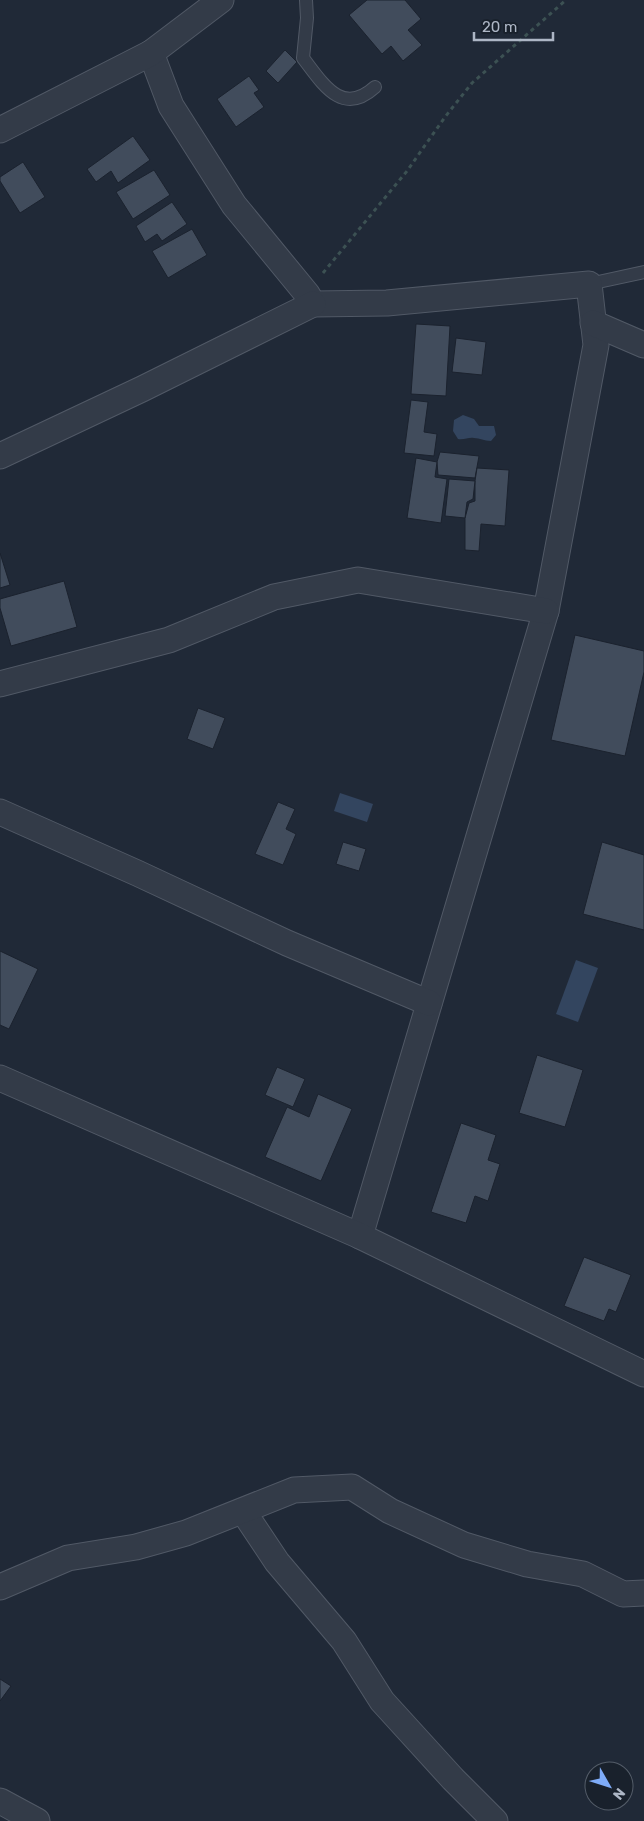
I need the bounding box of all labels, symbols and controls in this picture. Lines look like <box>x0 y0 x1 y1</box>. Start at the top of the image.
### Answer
scale bar <box>474 10 553 42</box>
text: 20 m <box>482 18 517 36</box>
north arrow <box>584 1761 634 1811</box>
text: N <box>609 1785 628 1803</box>

